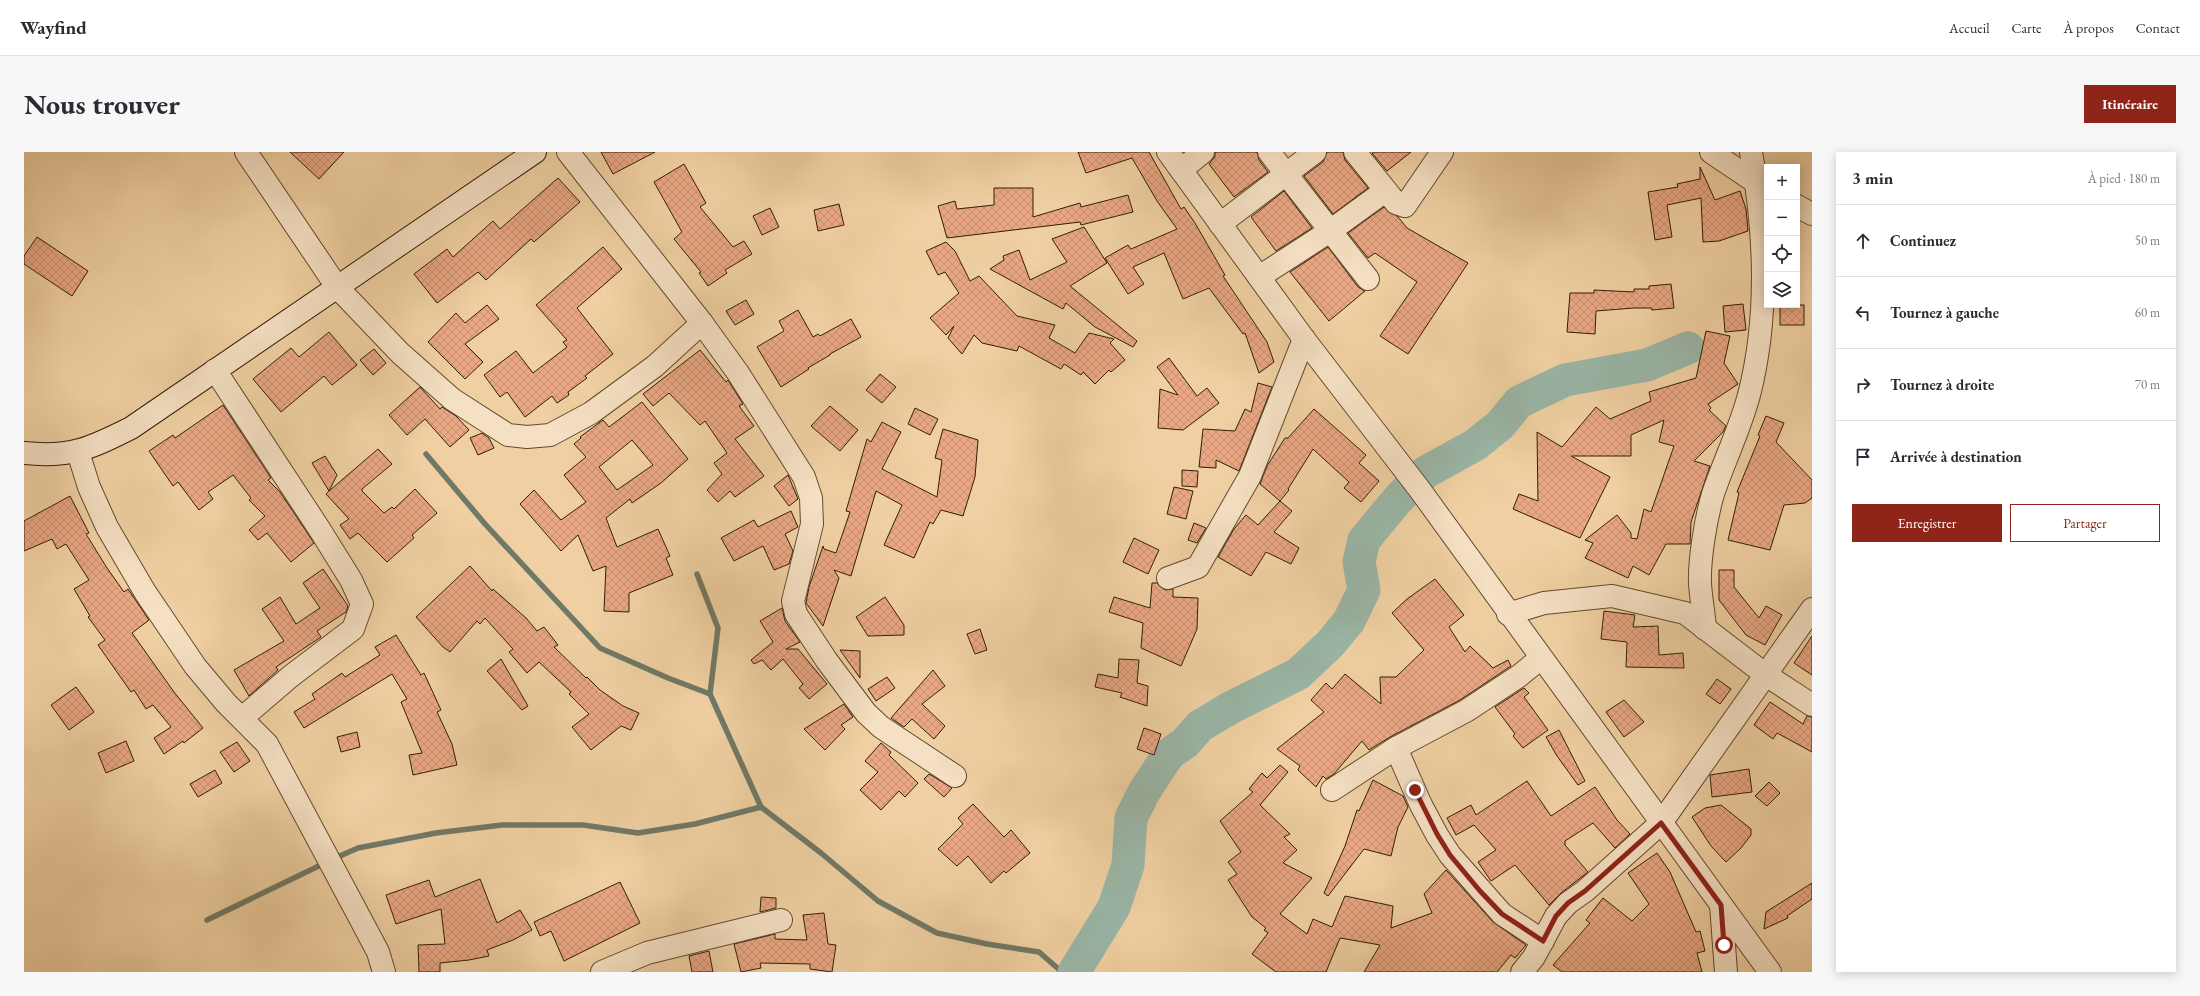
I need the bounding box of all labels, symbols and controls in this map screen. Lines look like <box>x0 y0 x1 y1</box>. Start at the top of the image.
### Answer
text: Wayfind <box>20 15 87 40</box>
text: Accueil <box>1949 19 1990 37</box>
text: Carte <box>2012 19 2042 37</box>
text: À propos <box>2064 19 2114 37</box>
text: Contact <box>2136 19 2180 37</box>
button: Itinéraire <box>2084 85 2176 123</box>
text: Nous trouver <box>24 86 180 122</box>
map controls <box>1764 164 1800 308</box>
button: + <box>1764 164 1800 200</box>
text: 3 min <box>1852 167 1893 189</box>
text: À pied · 180 m <box>2088 170 2160 187</box>
button: − <box>1764 200 1800 236</box>
icon: ahead <box>1852 230 1874 252</box>
text: Continuez <box>1890 231 1956 250</box>
text: 50 m <box>2135 232 2160 249</box>
button: locate <box>1764 236 1800 272</box>
button: layers <box>1764 272 1800 308</box>
icon: left <box>1852 302 1874 324</box>
text: Tournez à gauche <box>1890 303 1999 322</box>
text: 60 m <box>2135 304 2160 321</box>
icon: right <box>1852 374 1874 396</box>
text: Tournez à droite <box>1890 375 1994 394</box>
text: 70 m <box>2135 376 2160 393</box>
icon: arrive <box>1852 446 1874 468</box>
text: Arrivée à destination <box>1890 447 2022 466</box>
button: Enregistrer <box>1852 504 2002 542</box>
button: Partager <box>2010 504 2160 542</box>
route end <box>1406 781 1424 799</box>
route start <box>1715 936 1733 954</box>

